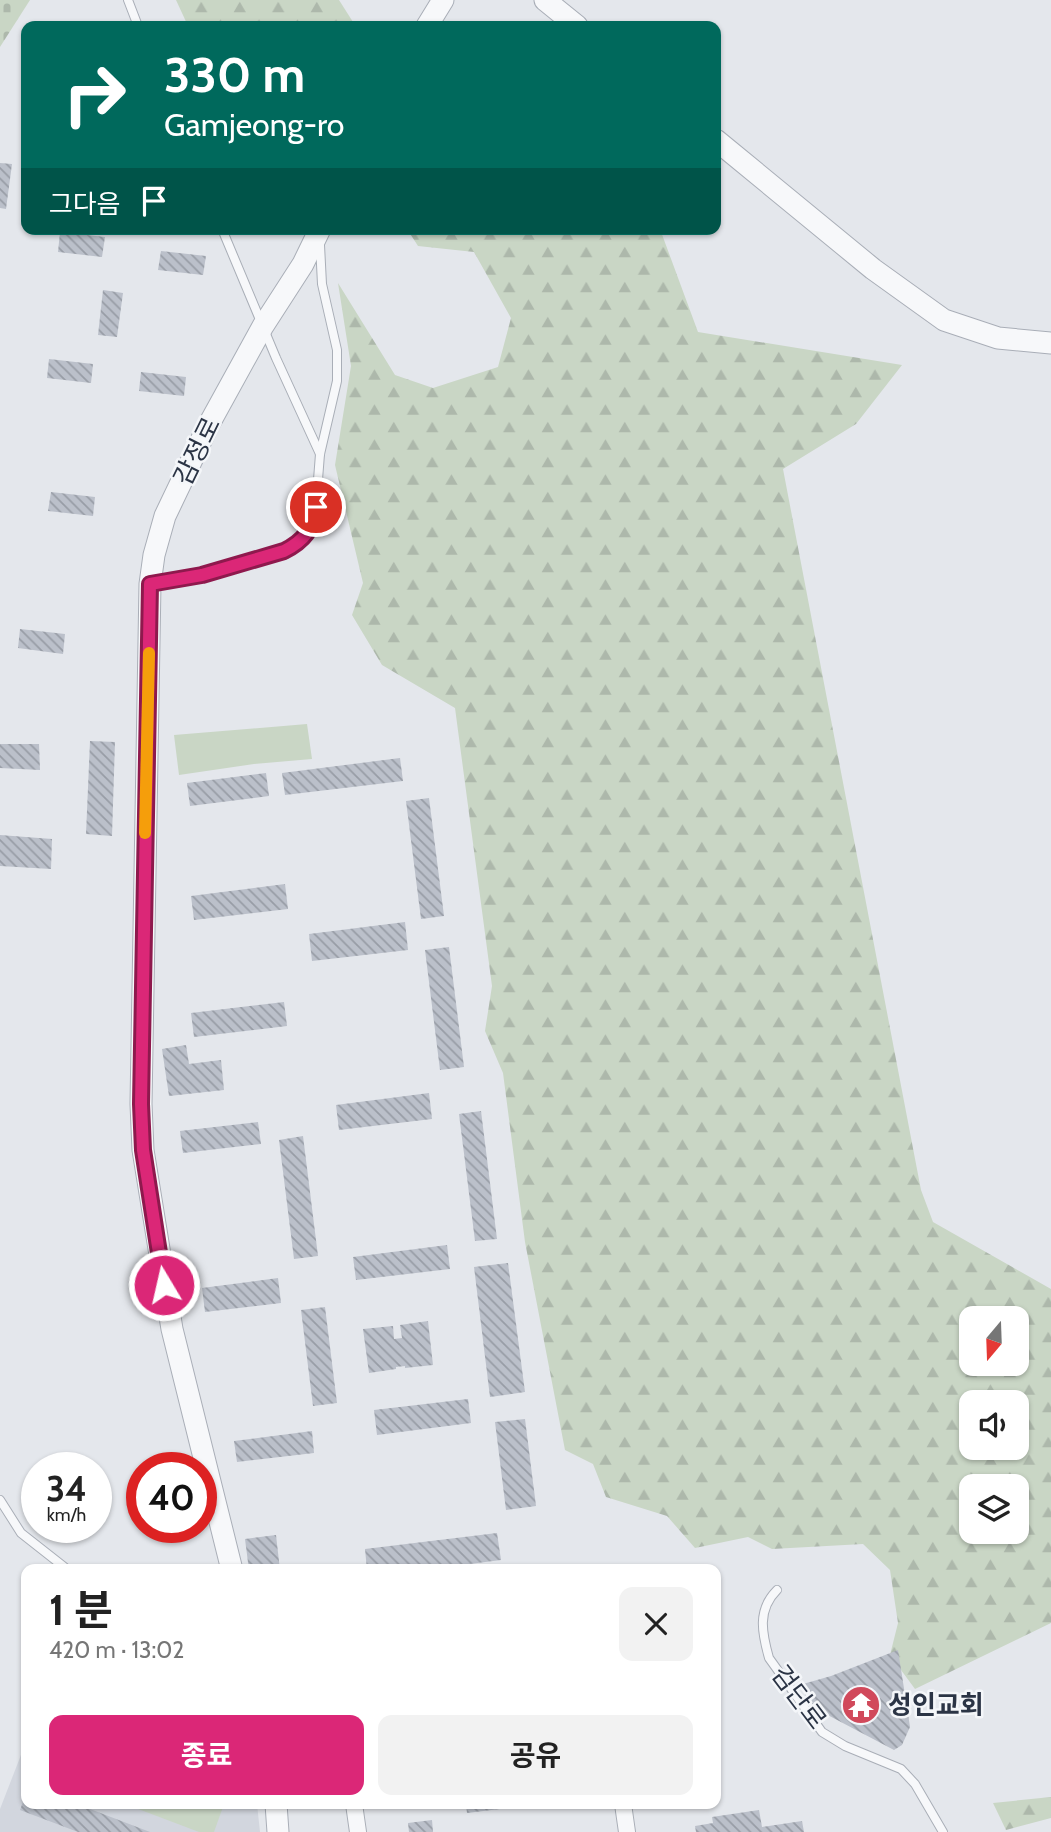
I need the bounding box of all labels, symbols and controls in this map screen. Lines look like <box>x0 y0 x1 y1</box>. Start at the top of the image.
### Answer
text: 330 m <box>164 45 305 104</box>
icon: right <box>49 49 140 140</box>
text: Gamjeong-ro <box>164 105 344 144</box>
icon: arrive <box>135 182 173 220</box>
text: 그다음 <box>49 188 121 220</box>
street label: 감정로 <box>167 412 227 490</box>
pin <box>286 477 346 537</box>
icon: arrive <box>297 488 335 526</box>
position arrow <box>127 1248 201 1322</box>
north arrow <box>959 1306 1029 1376</box>
map controls <box>959 1306 1029 1544</box>
button: sound <box>959 1390 1029 1460</box>
speed limit sign: 40 <box>126 1452 217 1543</box>
text: 34 <box>46 1467 87 1510</box>
button: layers <box>959 1474 1029 1544</box>
text: km/h <box>47 1504 86 1526</box>
text: 1 분 <box>49 1584 113 1636</box>
button: close <box>619 1587 693 1661</box>
text: 420 m · 13:02 <box>49 1636 184 1664</box>
street label: 검단로 <box>765 1659 833 1735</box>
temple icon: 성인교회 <box>840 1684 882 1726</box>
place label: 성인교회 <box>888 1689 984 1721</box>
button: 종료 <box>49 1715 364 1795</box>
button: 공유 <box>378 1715 693 1795</box>

